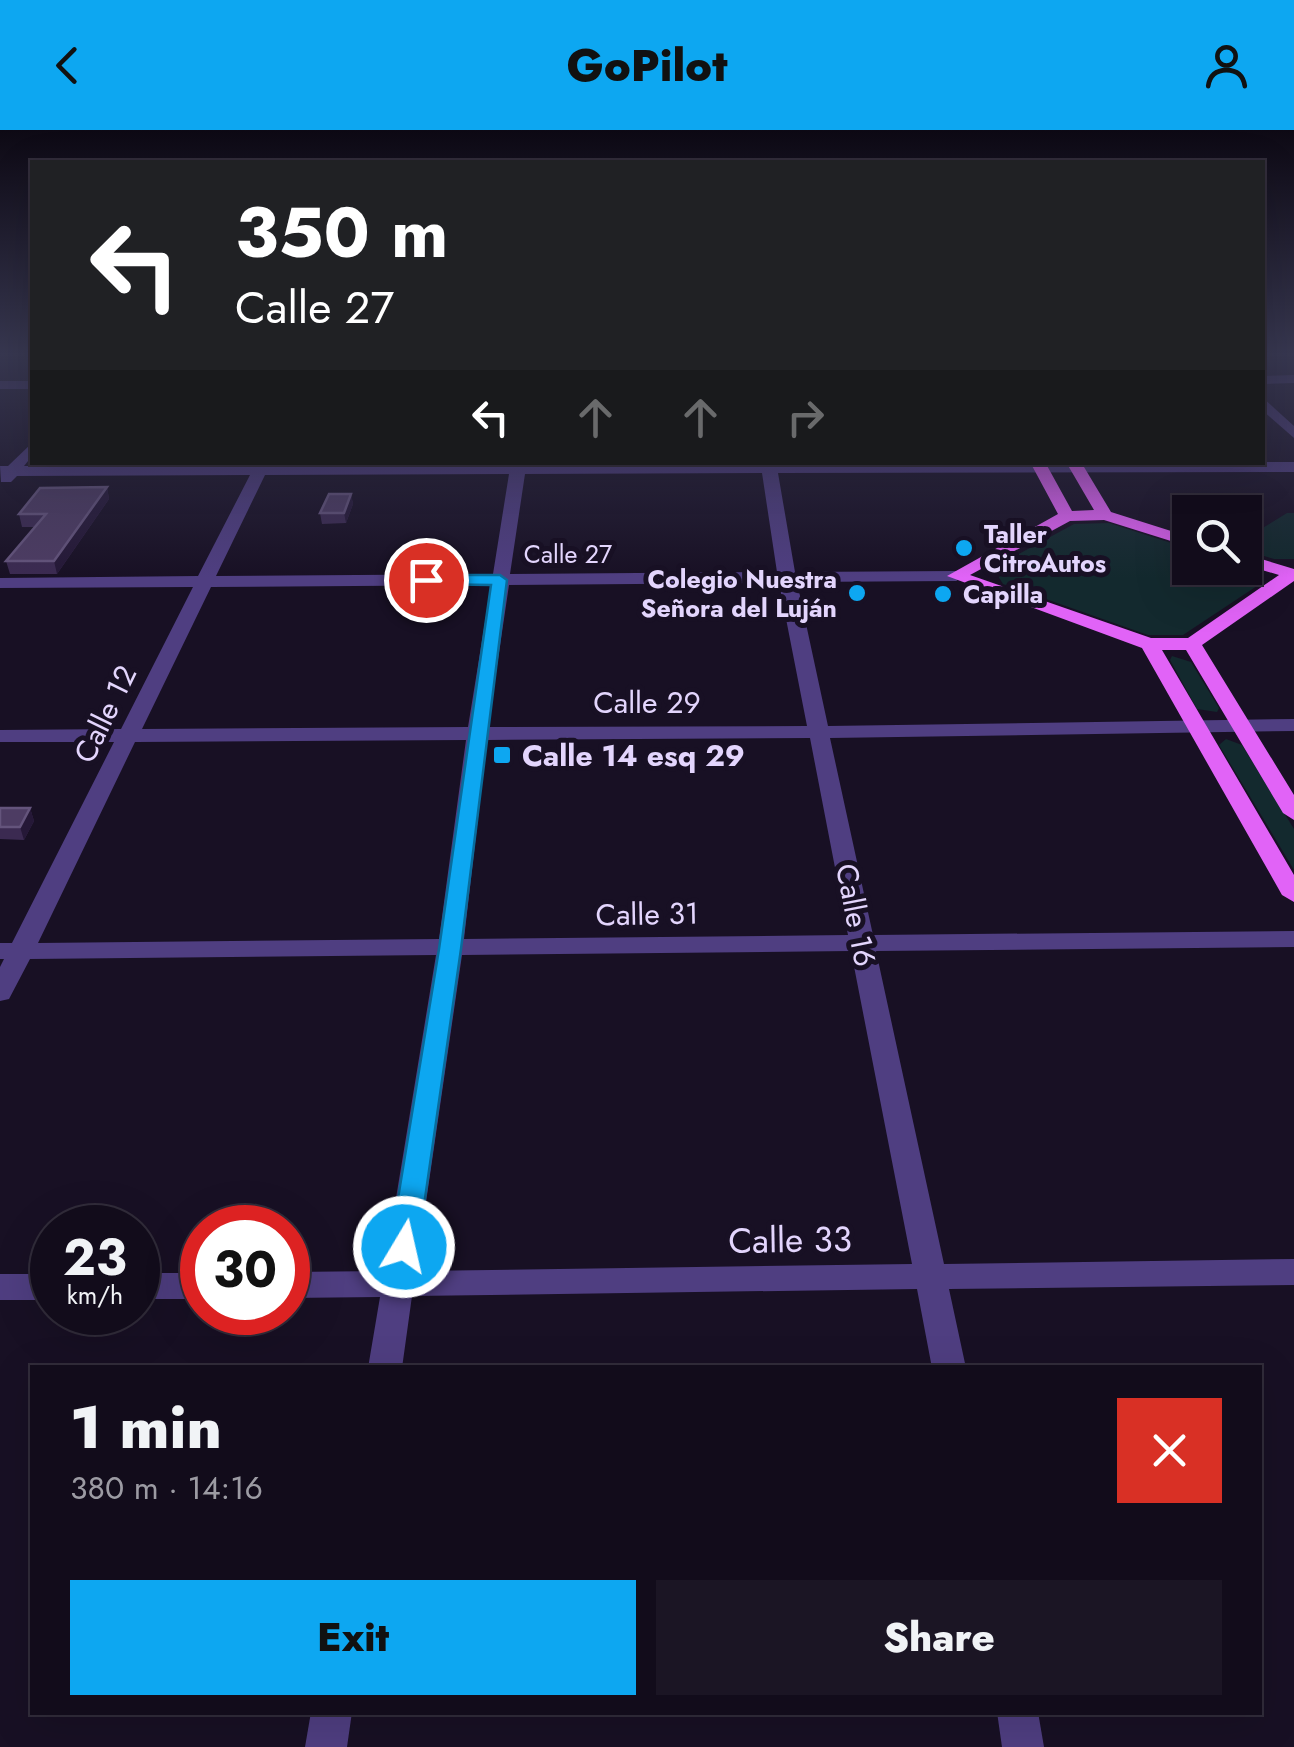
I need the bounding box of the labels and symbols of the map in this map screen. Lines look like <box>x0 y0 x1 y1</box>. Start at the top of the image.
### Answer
place label: Taller CitroAutos <box>984 516 1106 581</box>
street label: Calle 27 <box>524 536 612 572</box>
marker: Taller CitroAutos <box>953 537 975 559</box>
pin <box>384 538 469 623</box>
place label: Colegio Nuestra Señora del Luján <box>641 561 837 626</box>
place label: Capilla <box>963 576 1043 612</box>
marker: Colegio Nuestra Señora del Luján <box>846 582 868 604</box>
marker: Capilla <box>932 583 954 605</box>
street label: Calle 12 <box>63 658 147 770</box>
street label: Calle 29 <box>593 681 701 724</box>
place label: Calle 14 esq 29 <box>522 734 745 777</box>
marker: Calle 14 esq 29 <box>491 744 513 766</box>
street label: Calle 16 <box>825 860 887 970</box>
street label: Calle 31 <box>595 892 699 936</box>
position arrow <box>352 1195 456 1299</box>
speed limit sign: 30 <box>180 1205 310 1335</box>
street label: Calle 33 <box>728 1214 852 1266</box>

